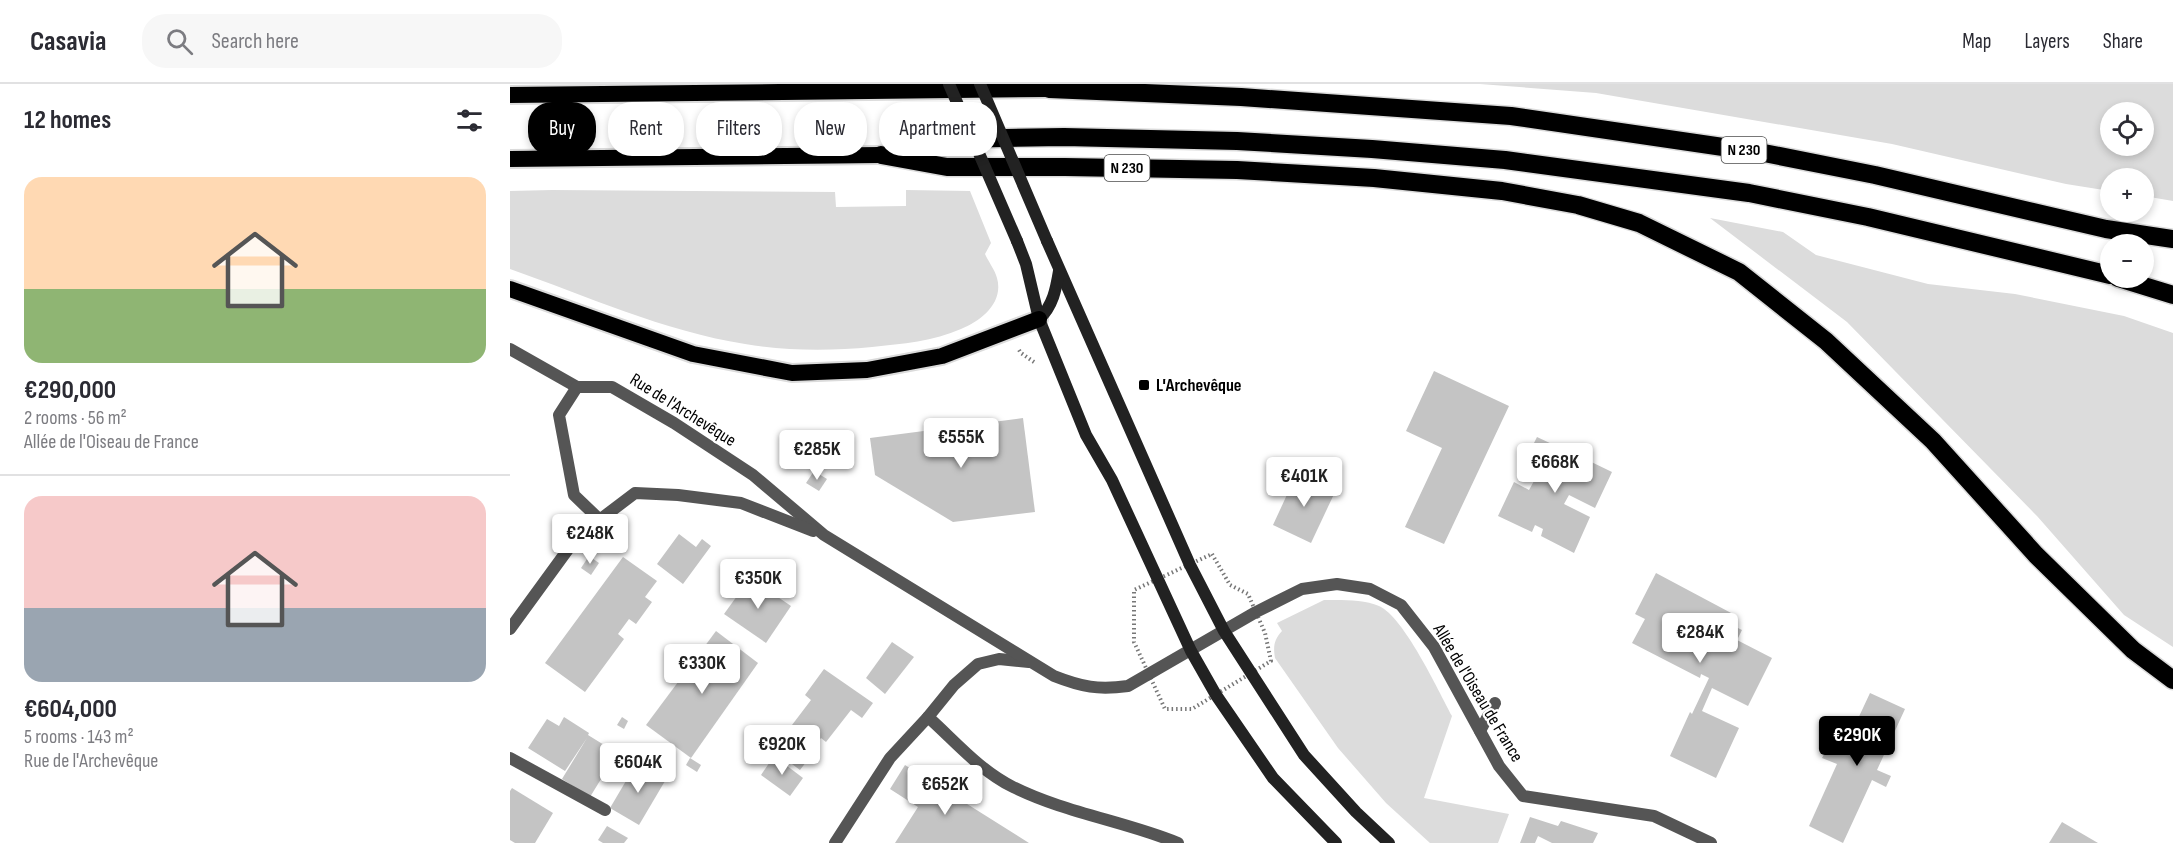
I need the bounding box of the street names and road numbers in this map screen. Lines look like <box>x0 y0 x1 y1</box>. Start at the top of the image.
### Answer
road number: N 230 <box>1722 137 1766 163</box>
road number: N 230 <box>1104 155 1150 181</box>
street label: Rue de l'Archevêque <box>626 369 740 451</box>
street label: Allée de l'Oiseau de France <box>1428 619 1527 766</box>

